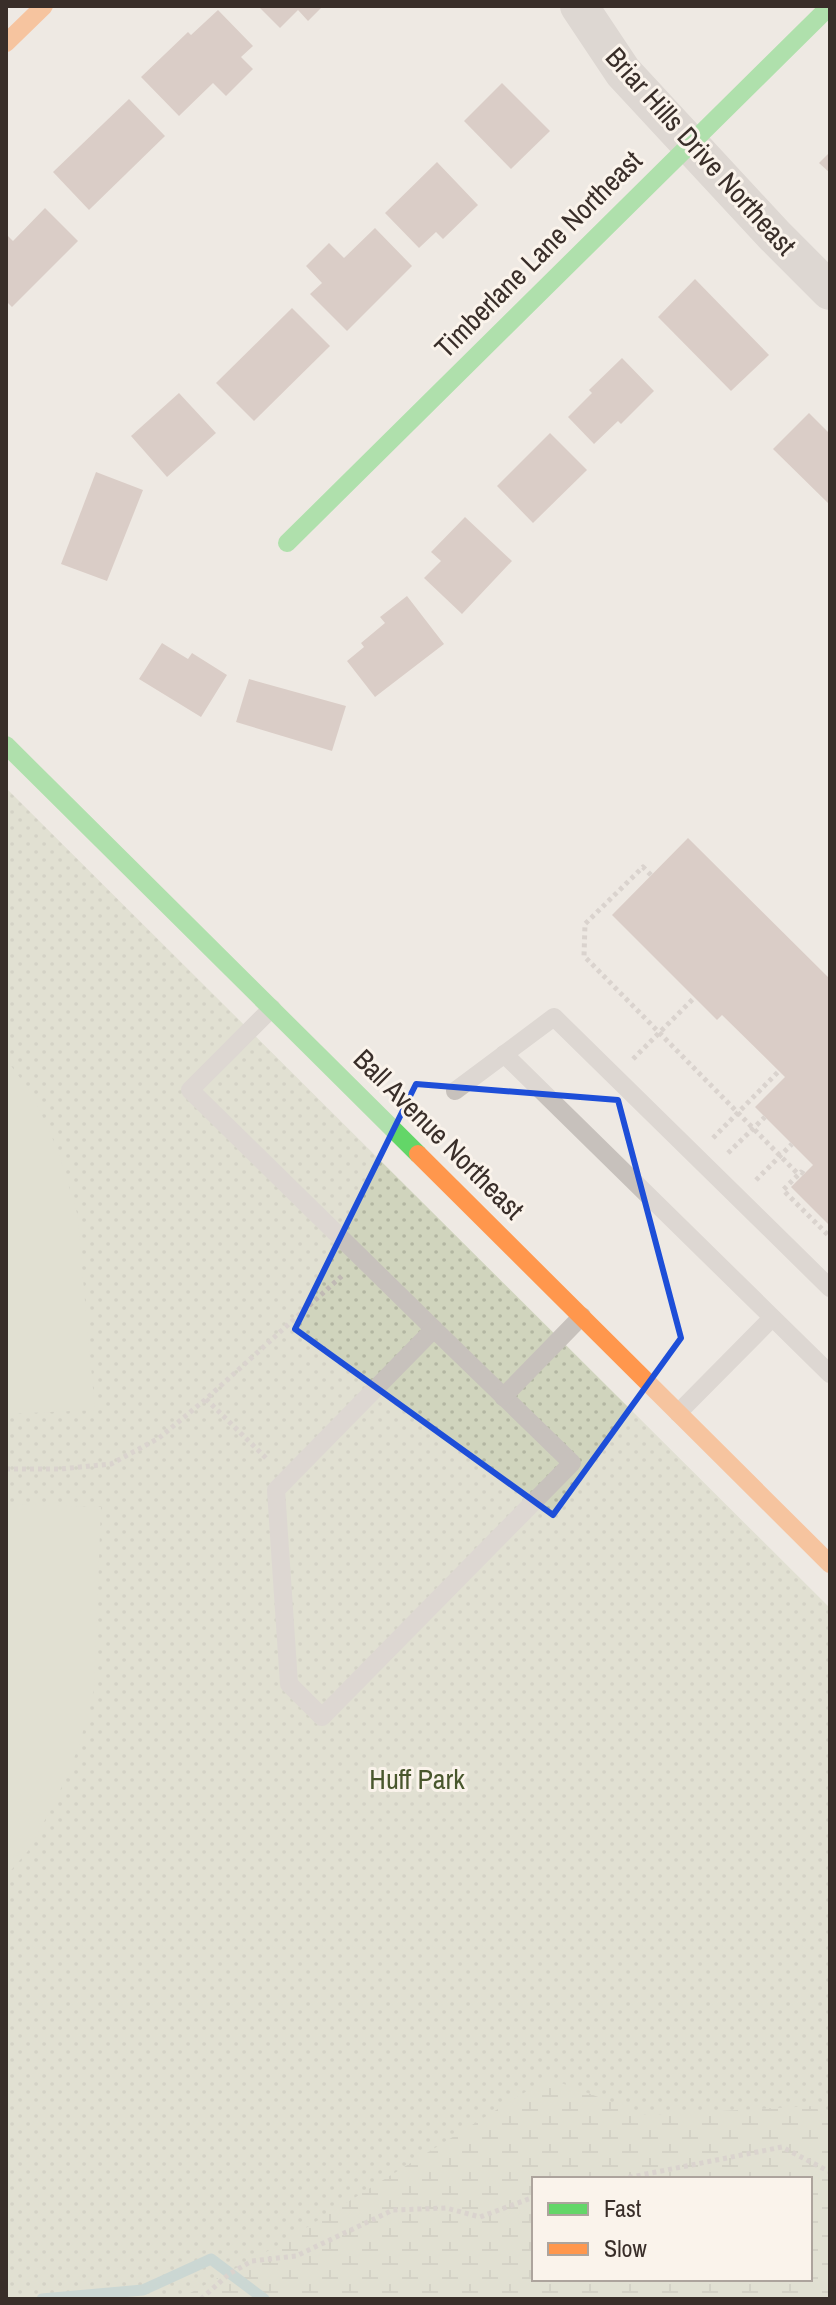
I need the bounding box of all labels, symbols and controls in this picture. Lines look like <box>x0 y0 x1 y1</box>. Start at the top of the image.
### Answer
street label: Briar Hills Drive Northeast <box>597 39 805 263</box>
street label: Timberlane Lane Northeast <box>426 142 650 366</box>
street label: Ball Avenue Northeast <box>345 1040 533 1228</box>
park label: Huff Park <box>369 1760 465 1798</box>
legend <box>532 2177 812 2281</box>
text: Fast <box>604 2192 642 2224</box>
text: Slow <box>604 2232 647 2264</box>

